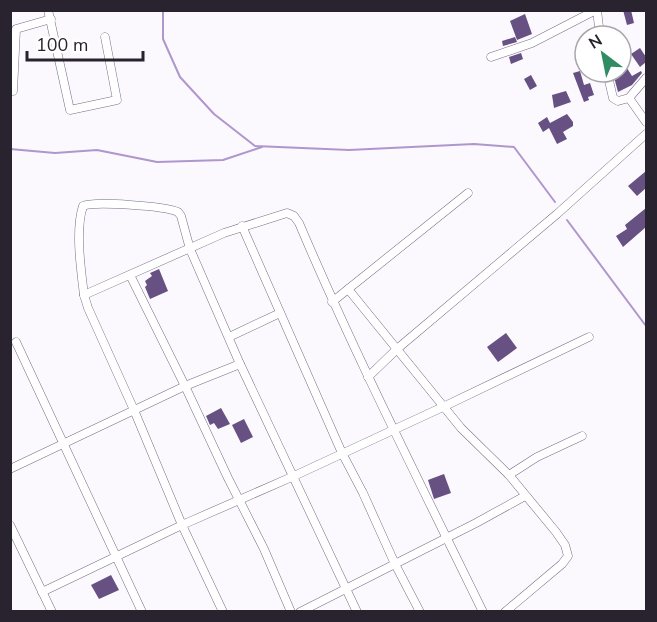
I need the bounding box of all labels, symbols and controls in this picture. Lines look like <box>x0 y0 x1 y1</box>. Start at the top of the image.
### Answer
scale bar <box>27 24 142 62</box>
north arrow <box>573 24 633 84</box>
text: N <box>585 30 606 55</box>
text: 100 m <box>36 33 88 57</box>

